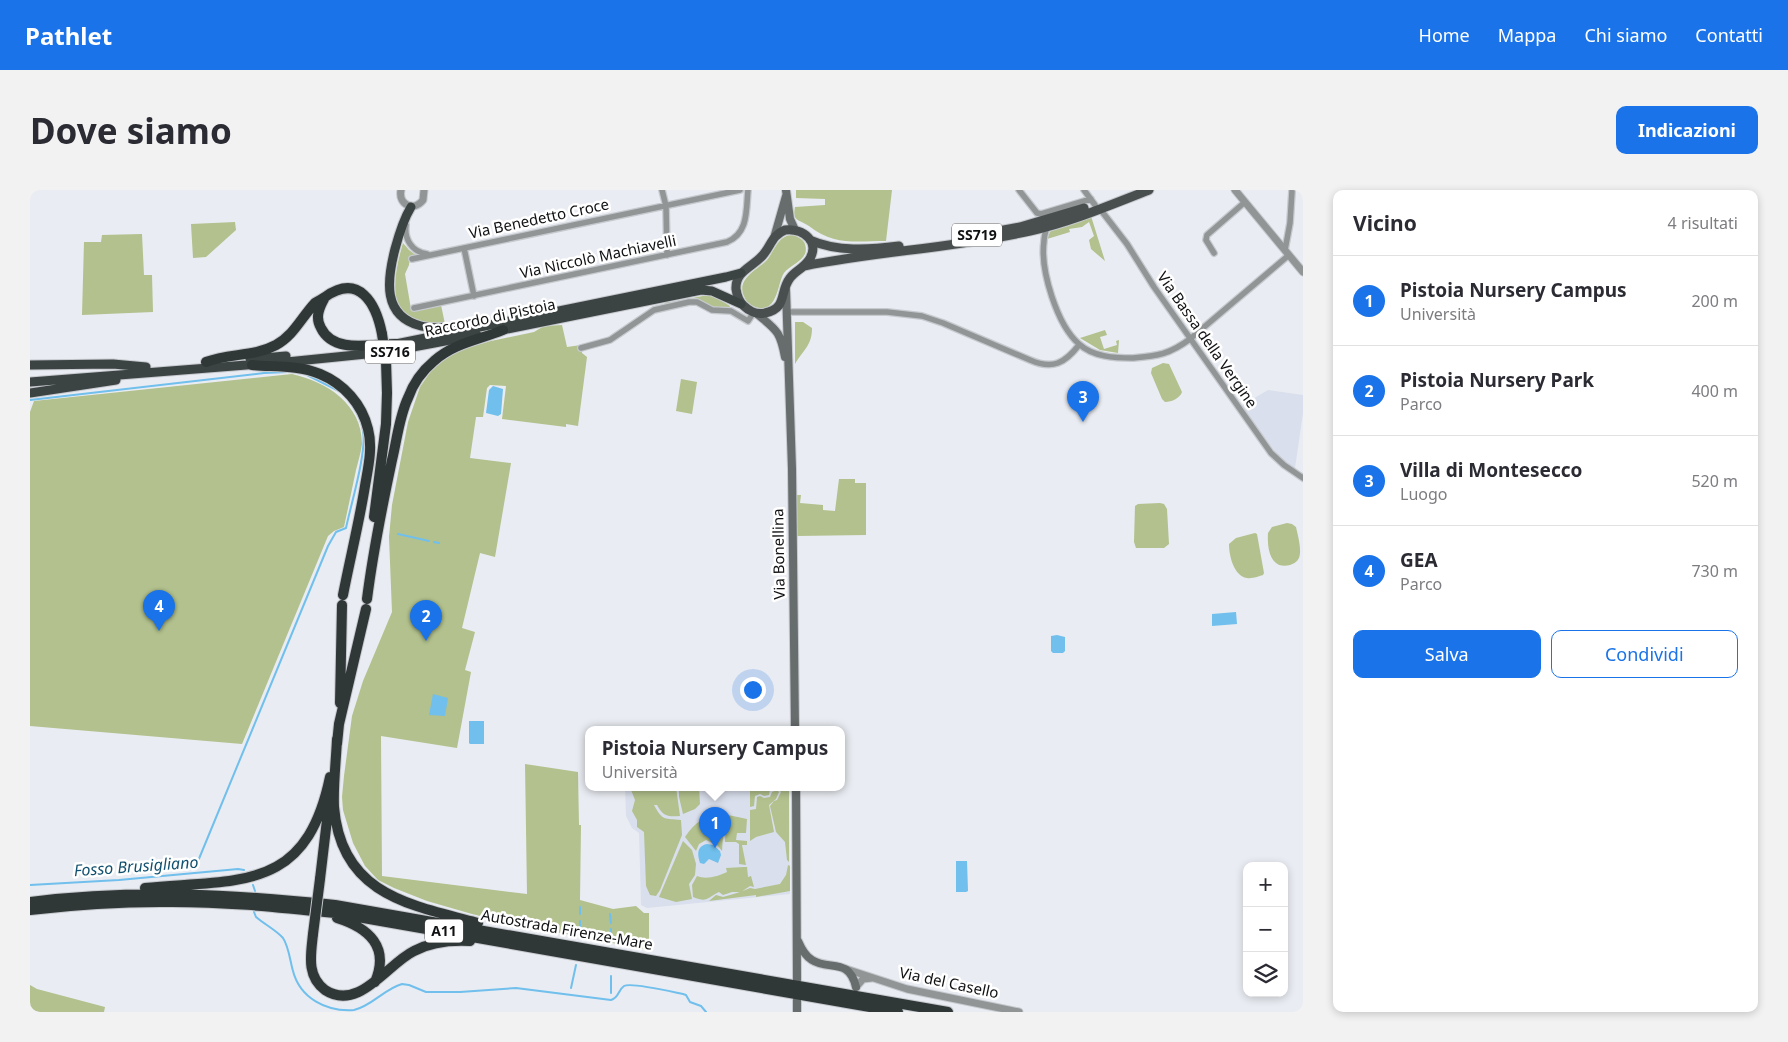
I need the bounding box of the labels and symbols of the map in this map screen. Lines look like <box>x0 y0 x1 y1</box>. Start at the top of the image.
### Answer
street label: Via Benedetto Croce <box>467 193 611 243</box>
road number: SS719 <box>952 224 1002 246</box>
street label: Via Niccolò Machiavelli <box>518 230 678 282</box>
street label: Via Bassa della Vergine <box>1153 267 1262 411</box>
street label: Raccordo di Pistoia <box>423 293 557 341</box>
road number: SS716 <box>365 340 415 363</box>
pin: 3 <box>1067 381 1099 422</box>
street label: Via Bonellina <box>767 508 789 600</box>
pin: 4 <box>143 590 175 631</box>
pin: 2 <box>410 600 442 641</box>
your location <box>740 677 766 703</box>
pin: 1 <box>699 807 731 848</box>
water label: Fosso Brusigliano <box>73 851 199 881</box>
street label: Autostrada Firenze-Mare <box>480 904 654 954</box>
road number: A11 <box>425 919 463 942</box>
street label: Via del Casello <box>898 962 1001 1002</box>

